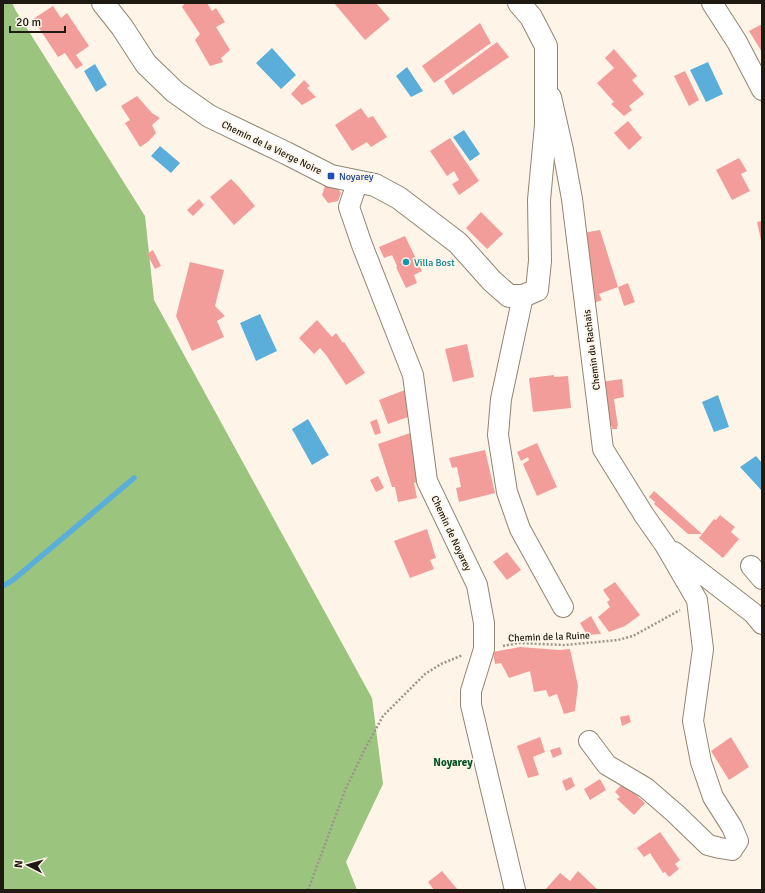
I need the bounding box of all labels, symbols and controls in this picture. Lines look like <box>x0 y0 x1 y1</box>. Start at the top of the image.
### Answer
scale bar <box>10 8 65 34</box>
text: 20 m <box>16 15 41 30</box>
street label: Chemin de la Vierge Noire <box>219 118 324 177</box>
marker: Noyarey <box>326 171 336 181</box>
place label: Noyarey <box>339 171 374 183</box>
marker: Villa Bost <box>401 257 411 267</box>
place label: Villa Bost <box>414 257 455 269</box>
street label: Chemin du Rachais <box>581 308 603 391</box>
street label: Chemin de Noyarey <box>428 494 474 573</box>
street label: Chemin de la Ruine <box>508 630 590 644</box>
district label: Noyarey <box>433 756 473 769</box>
north arrow <box>8 845 48 885</box>
text: N <box>12 860 25 868</box>

